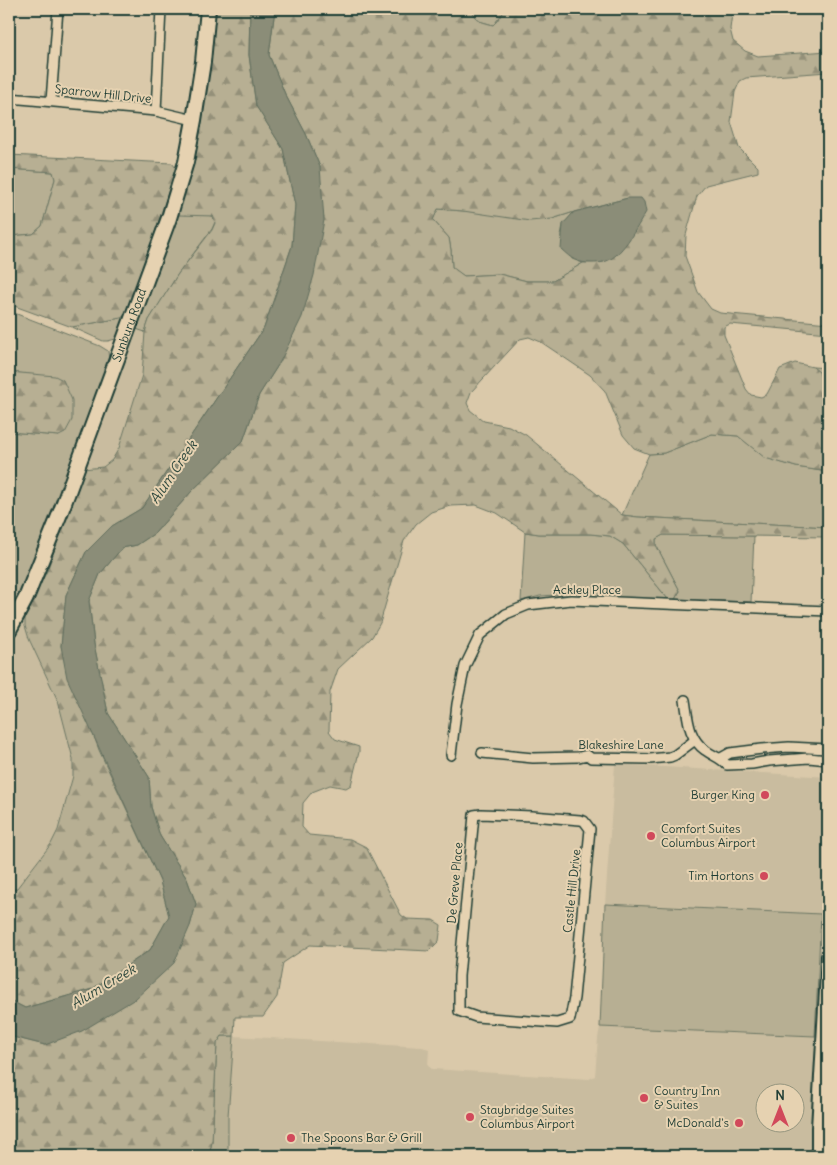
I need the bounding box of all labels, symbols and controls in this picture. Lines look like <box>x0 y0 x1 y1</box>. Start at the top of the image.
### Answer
street label: Sparrow Hill Drive <box>54 81 152 106</box>
street label: Sunbury Road <box>109 286 149 364</box>
water label: Alum Creek <box>145 436 201 507</box>
street label: Ackley Place <box>553 582 621 597</box>
street label: Blakeshire Lane <box>578 737 664 752</box>
place label: Burger King <box>691 787 755 802</box>
marker: Burger King <box>759 789 771 801</box>
place label: Comfort Suites Columbus Airport <box>661 821 756 850</box>
marker: Comfort Suites Columbus Airport <box>645 830 657 842</box>
street label: De Greve Place <box>443 842 466 924</box>
street label: Castle Hill Drive <box>560 848 583 934</box>
place label: Tim Hortons <box>688 868 754 883</box>
marker: Tim Hortons <box>758 870 770 882</box>
water label: Alum Creek <box>67 959 139 1012</box>
north arrow <box>754 1082 804 1132</box>
place label: Country Inn & Suites <box>654 1083 720 1112</box>
text: N <box>775 1086 785 1104</box>
marker: Country Inn & Suites <box>638 1092 650 1104</box>
place label: Staybridge Suites Columbus Airport <box>480 1102 575 1131</box>
marker: Staybridge Suites Columbus Airport <box>464 1111 476 1123</box>
place label: McDonald's <box>667 1115 729 1130</box>
marker: McDonald's <box>733 1117 745 1129</box>
place label: The Spoons Bar & Grill <box>301 1130 422 1145</box>
marker: The Spoons Bar & Grill <box>285 1132 297 1144</box>

